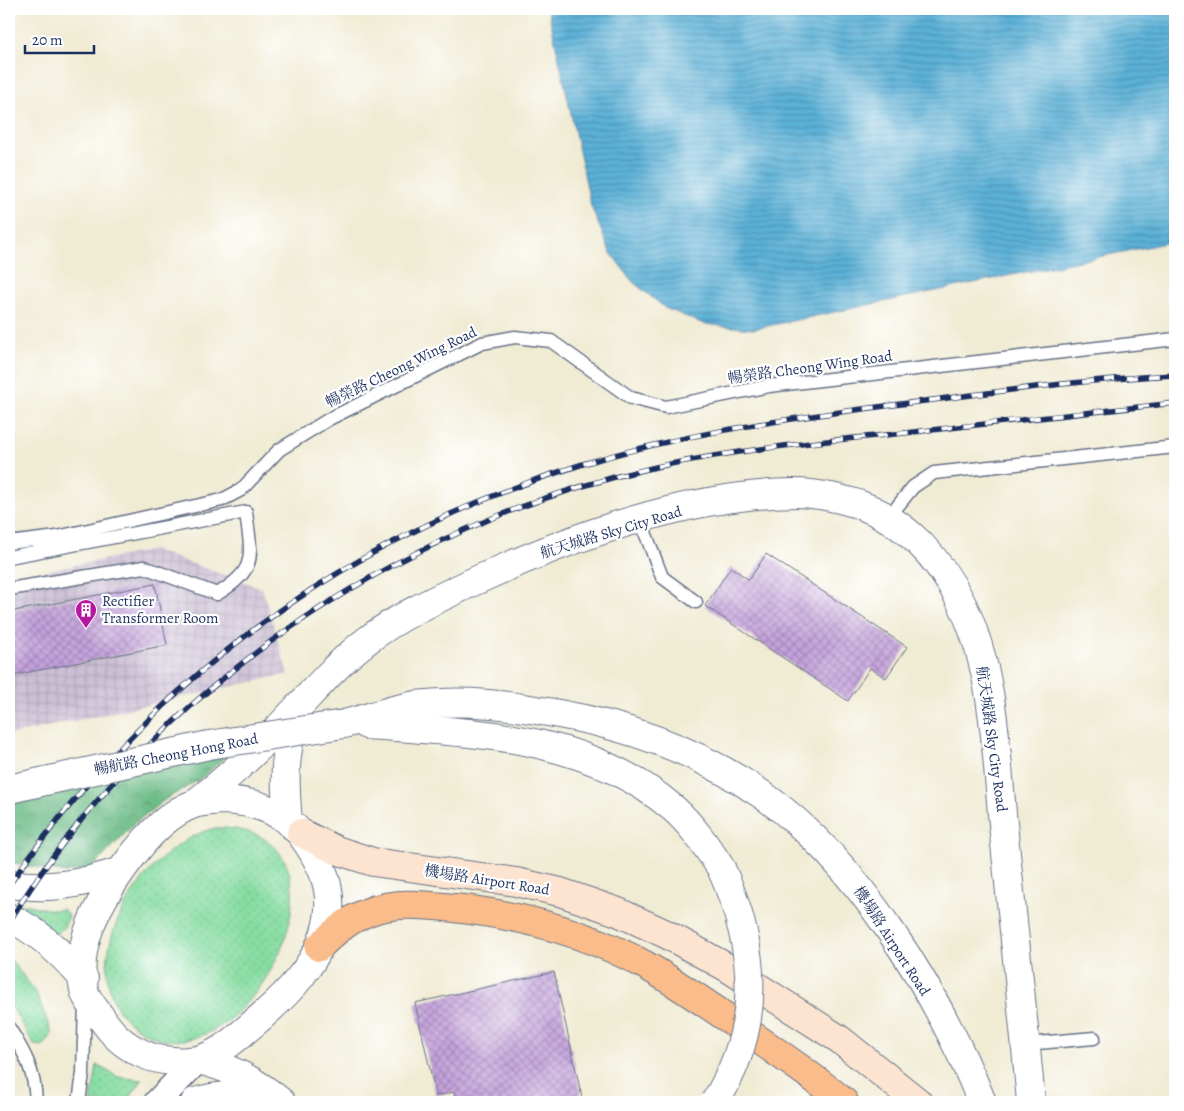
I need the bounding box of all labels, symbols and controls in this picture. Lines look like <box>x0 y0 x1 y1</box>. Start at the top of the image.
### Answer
scale bar <box>25 22 94 54</box>
text: 20 m <box>32 30 63 50</box>
street label: 暢榮路 Cheong Wing Road <box>322 321 481 412</box>
street label: 暢榮路 Cheong Wing Road <box>727 345 894 388</box>
street label: 航天城路 Sky City Road <box>538 501 685 563</box>
place label: Rectifier Transformer Room <box>102 591 219 628</box>
building icon: Rectifier Transformer Room <box>74 598 98 629</box>
street label: 航天城路 Sky City Road <box>972 665 1012 814</box>
street label: 暢航路 Cheong Hong Road <box>92 728 261 780</box>
street label: 機場路 Airport Road <box>423 860 552 900</box>
street label: 機場路 Airport Road <box>849 882 935 1000</box>

